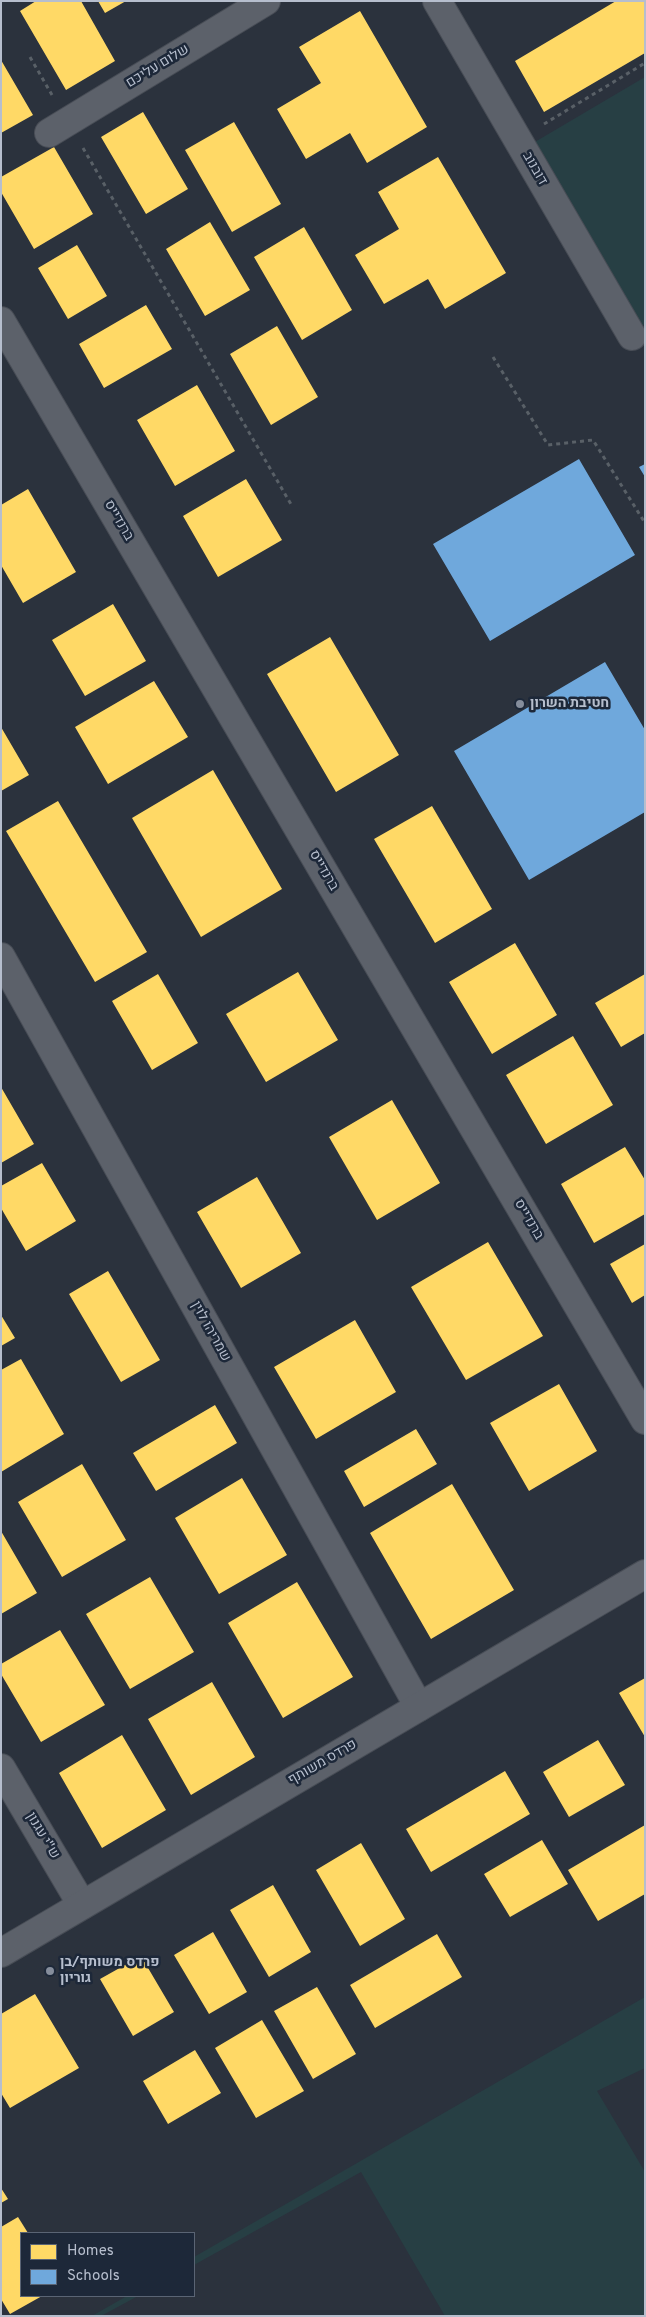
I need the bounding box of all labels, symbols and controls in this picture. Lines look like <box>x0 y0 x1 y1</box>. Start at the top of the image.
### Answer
street label: שלום עליכם <box>123 42 193 92</box>
street label: דובנוב <box>518 149 550 189</box>
street label: ברנדייס <box>100 498 136 544</box>
place label: חטיבת השרון <box>530 696 609 712</box>
marker: חטיבת השרון <box>514 698 526 710</box>
street label: ברנדייס <box>305 848 341 894</box>
street label: ברנדייס <box>510 1197 546 1243</box>
street label: שמריהו לוין <box>187 1299 233 1365</box>
street label: פרדס משותף <box>286 1737 360 1789</box>
street label: ש''י עגנון <box>22 1810 62 1862</box>
place label: פרדס משותף/בן גוריון <box>60 1955 159 1988</box>
marker: פרדס משותף/בן גוריון <box>44 1965 56 1977</box>
legend <box>20 2232 195 2297</box>
text: Homes <box>67 2242 114 2261</box>
text: Schools <box>67 2267 120 2286</box>

